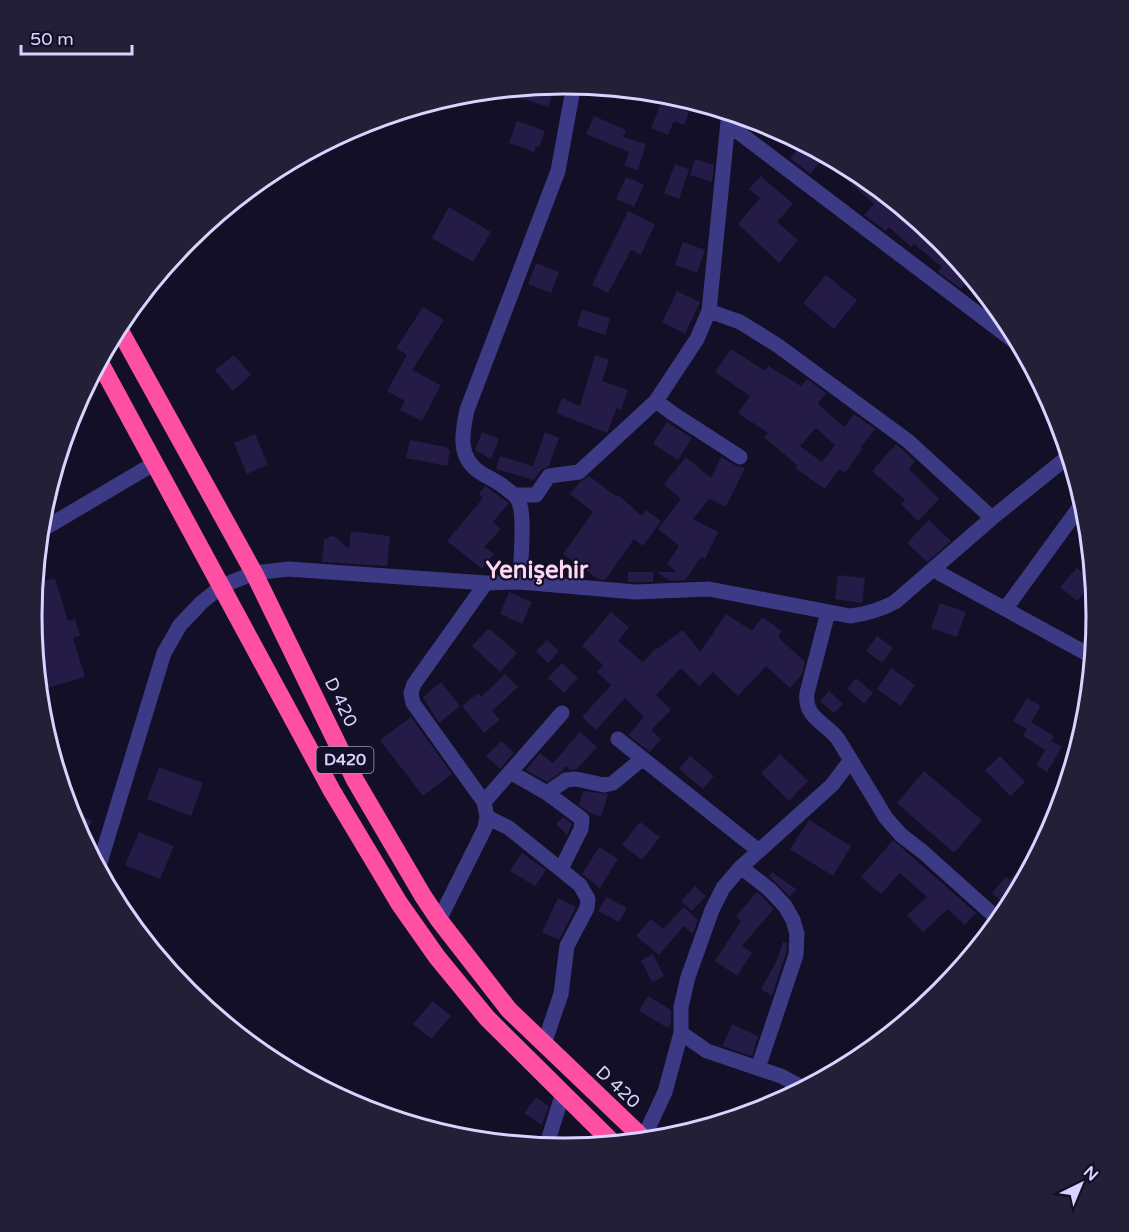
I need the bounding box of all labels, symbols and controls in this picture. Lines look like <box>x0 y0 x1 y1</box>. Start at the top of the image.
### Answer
scale bar <box>21 18 132 56</box>
text: 50 m <box>30 28 74 50</box>
district label: Yenişehir <box>486 556 589 585</box>
street label: D 420 <box>320 674 362 730</box>
road number: D420 <box>316 747 374 773</box>
street label: D 420 <box>591 1061 645 1113</box>
north arrow <box>1051 1154 1111 1214</box>
text: N <box>1079 1162 1102 1185</box>

